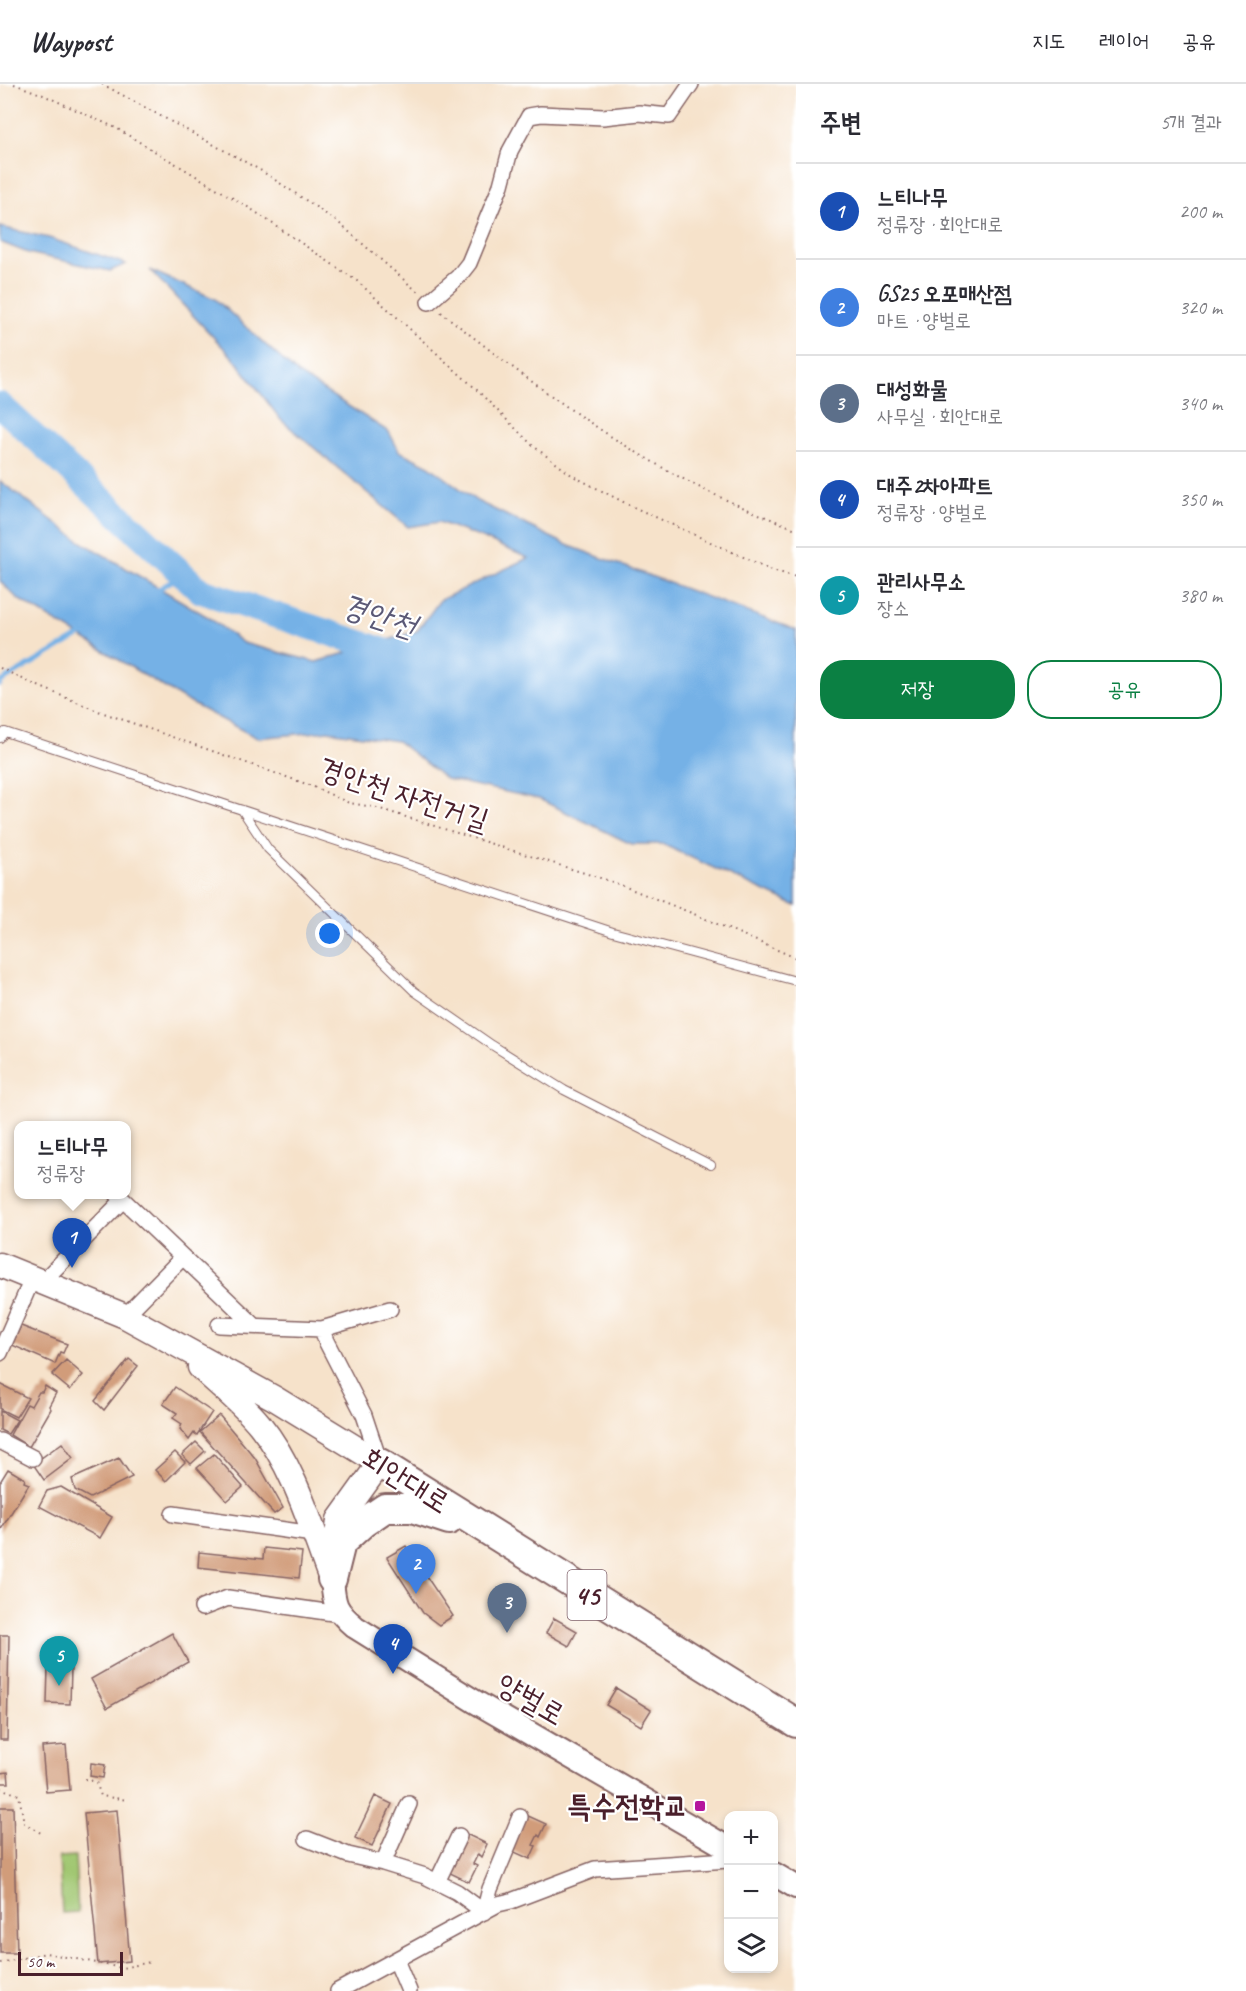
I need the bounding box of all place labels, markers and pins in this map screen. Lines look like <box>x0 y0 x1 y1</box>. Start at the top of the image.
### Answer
pin: 1 <box>52 1218 92 1268</box>
pin: 2 <box>396 1544 436 1594</box>
pin: 3 <box>488 1584 526 1633</box>
pin: 4 <box>374 1624 412 1674</box>
pin: 5 <box>40 1636 78 1686</box>
place label: 특수전학교 <box>567 1787 688 1825</box>
marker: 특수전학교 <box>693 1799 707 1813</box>

